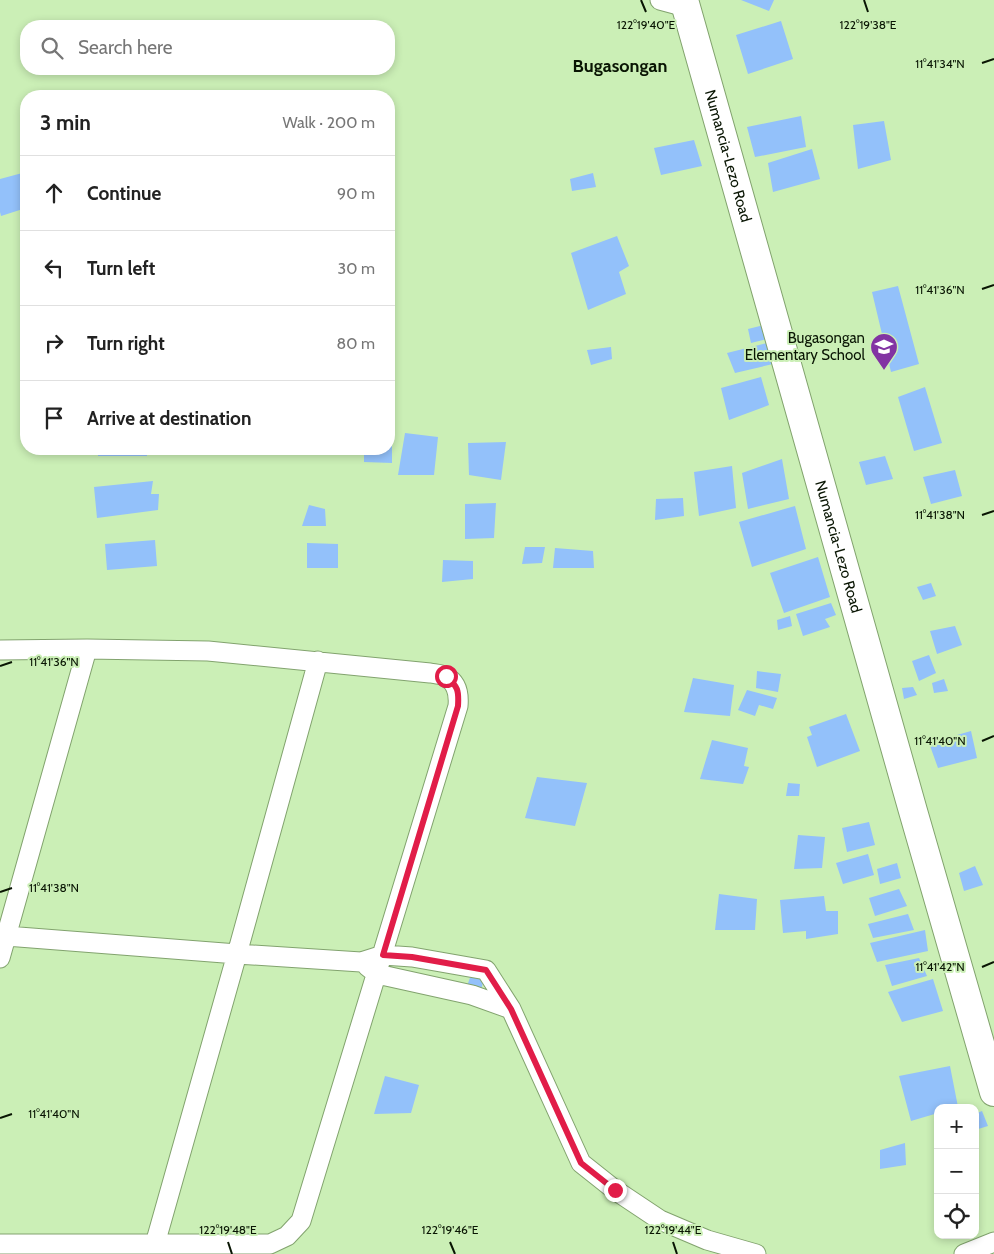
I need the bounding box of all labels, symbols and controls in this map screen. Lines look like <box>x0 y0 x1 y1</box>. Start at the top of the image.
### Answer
text: 122°19'40"E <box>617 17 676 32</box>
text: 122°19'38"E <box>839 17 897 32</box>
search box <box>20 20 395 75</box>
icon: search <box>38 34 66 62</box>
text: Search here <box>78 36 172 59</box>
district label: Bugasongan <box>573 55 667 77</box>
text: 11°41'34"N <box>915 56 965 71</box>
street label: Numancia-Lezo Road <box>701 88 755 224</box>
text: 3 min <box>40 110 91 135</box>
text: Walk · 200 m <box>283 113 375 132</box>
icon: ahead <box>40 179 68 207</box>
text: Continue <box>87 182 161 205</box>
text: 90 m <box>337 184 375 203</box>
icon: left <box>40 254 68 282</box>
text: Turn left <box>87 257 155 280</box>
text: 30 m <box>338 259 375 278</box>
text: 11°41'36"N <box>915 282 965 297</box>
icon: right <box>40 329 68 357</box>
place label: Bugasongan Elementary School <box>745 329 865 364</box>
text: Turn right <box>87 332 165 355</box>
school or university icon: Bugasongan Elementary School <box>869 332 899 371</box>
text: 80 m <box>337 334 375 353</box>
icon: arrive <box>40 404 68 432</box>
text: Arrive at destination <box>87 407 251 430</box>
street label: Numancia-Lezo Road <box>811 478 866 615</box>
text: 11°41'38"N <box>915 507 965 522</box>
text: 11°41'36"N <box>29 654 79 669</box>
route start <box>435 665 458 688</box>
text: 11°41'40"N <box>914 733 966 748</box>
text: 11°41'38"N <box>29 880 79 895</box>
text: 11°41'42"N <box>915 959 965 974</box>
map controls <box>934 1104 979 1239</box>
button: + <box>934 1104 979 1149</box>
text: 11°41'40"N <box>28 1106 80 1121</box>
button: − <box>934 1149 979 1194</box>
route end <box>604 1179 627 1202</box>
button: locate <box>934 1194 979 1239</box>
text: 122°19'48"E <box>199 1222 257 1237</box>
text: 122°19'46"E <box>422 1222 479 1237</box>
text: 122°19'44"E <box>645 1222 702 1237</box>

